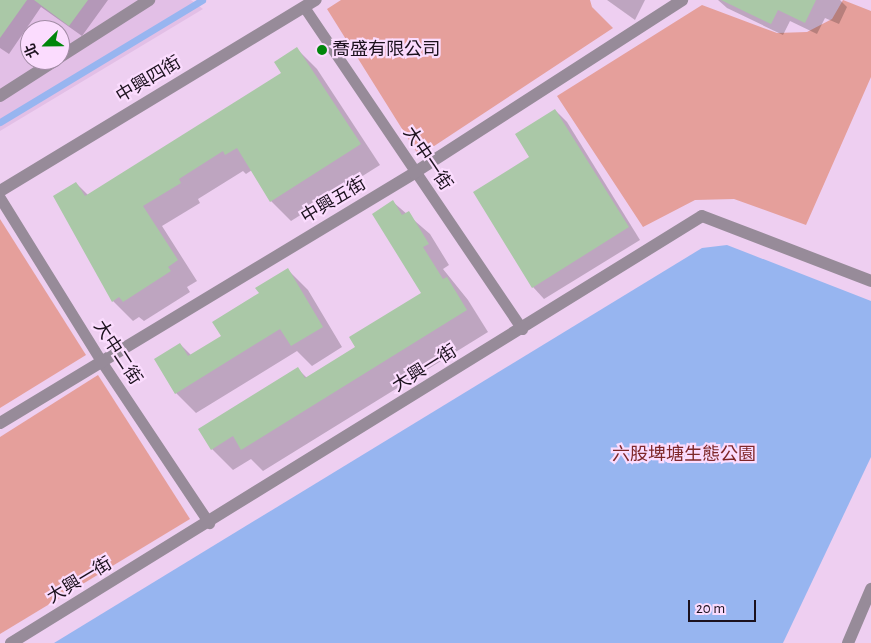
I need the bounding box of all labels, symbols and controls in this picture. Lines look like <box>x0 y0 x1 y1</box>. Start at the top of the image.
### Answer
north arrow <box>20 20 70 70</box>
place label: 喬盛有限公司 <box>332 39 440 61</box>
text: 北 <box>23 41 41 60</box>
marker: 喬盛有限公司 <box>316 44 328 56</box>
street label: 中興四街 <box>113 52 185 108</box>
street label: 大中一街 <box>398 123 456 195</box>
street label: 中興五街 <box>298 173 370 229</box>
street label: 大中二街 <box>88 317 146 389</box>
street label: 大興一街 <box>389 341 461 397</box>
park label: 六股埤塘生態公園 <box>612 444 756 466</box>
street label: 大興一街 <box>44 553 116 609</box>
scale bar <box>691 590 758 622</box>
text: 20 m <box>696 601 725 616</box>

